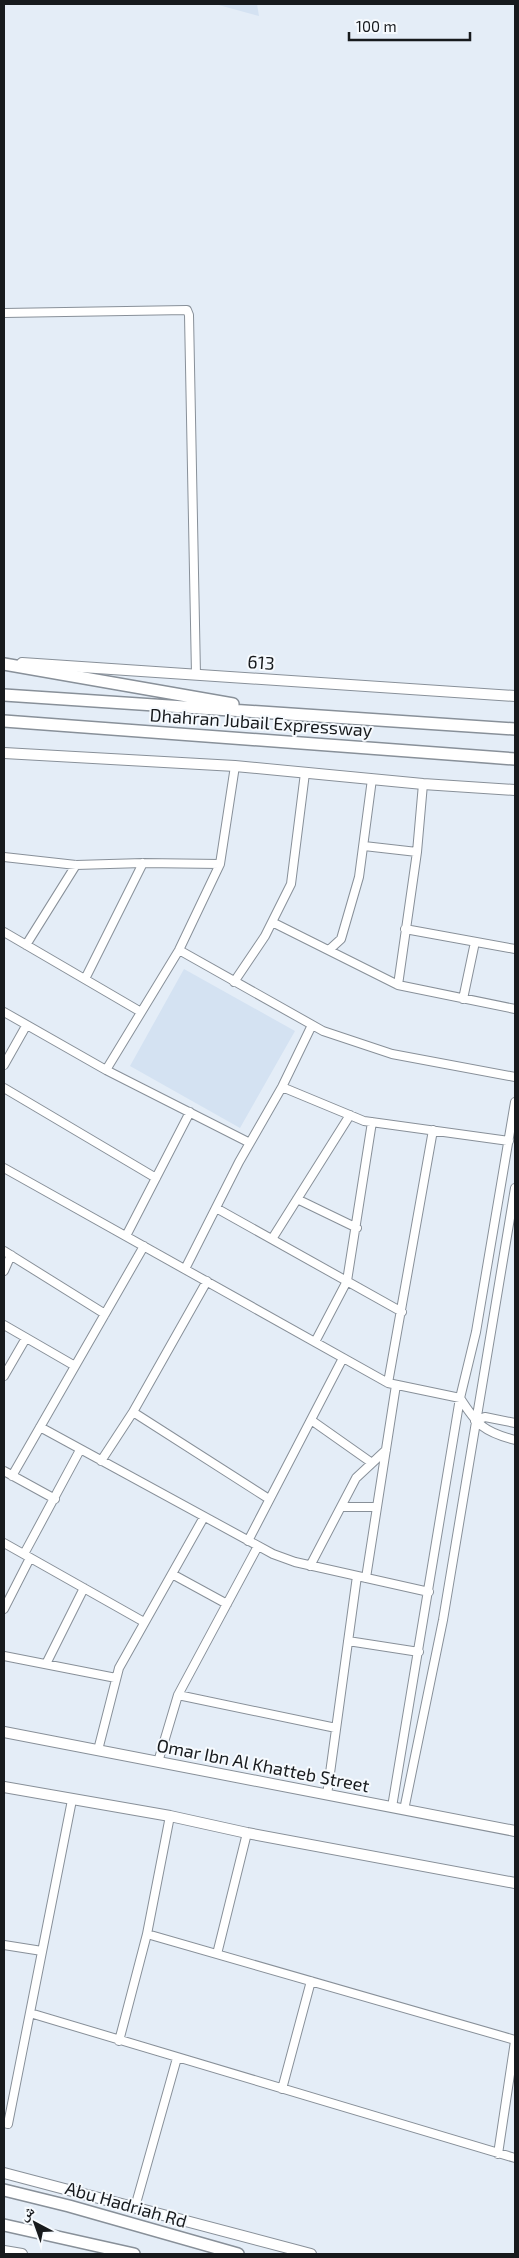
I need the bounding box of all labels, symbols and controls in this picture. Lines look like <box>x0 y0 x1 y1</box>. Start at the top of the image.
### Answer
scale bar <box>349 10 470 42</box>
text: 100 m <box>356 17 397 35</box>
street label: 613 <box>247 650 276 674</box>
street label: Dhahran Jubail Expressway <box>149 703 374 741</box>
street label: Omar Ibn Al Khatteb Street <box>155 1734 372 1796</box>
street label: Abu Hadriah Rd <box>63 2176 190 2232</box>
north arrow <box>10 2198 60 2248</box>
text: ش <box>15 2201 38 2225</box>

